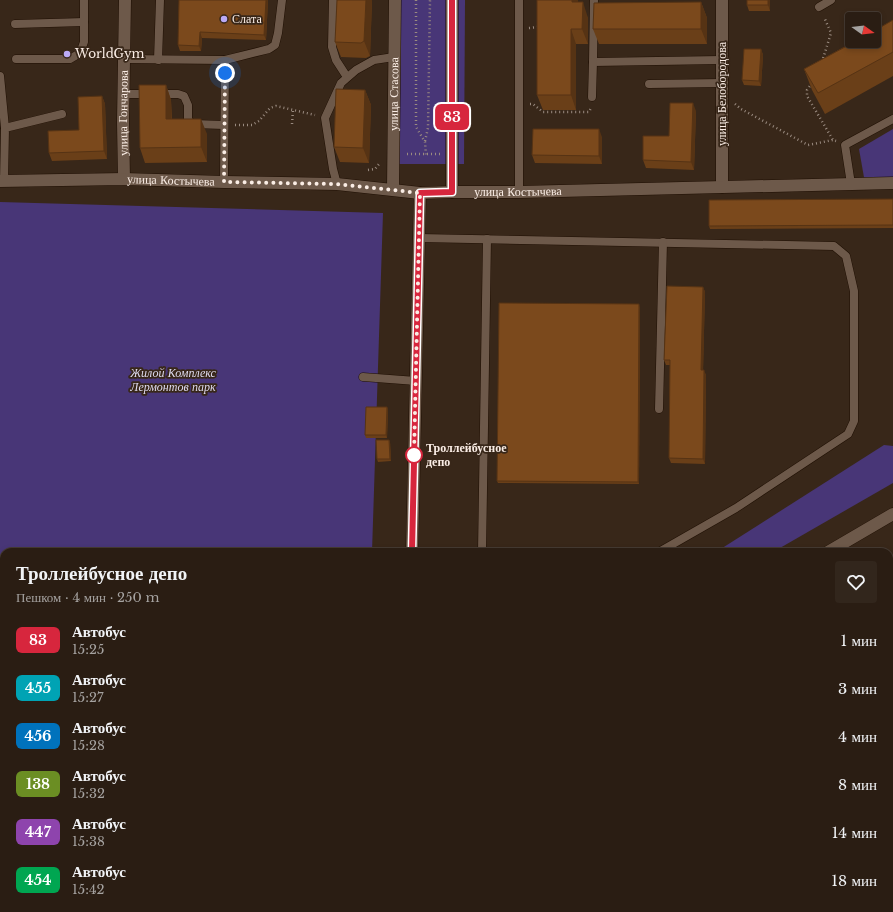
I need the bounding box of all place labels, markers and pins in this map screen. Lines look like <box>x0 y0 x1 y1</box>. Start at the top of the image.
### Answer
place label: Слата <box>232 11 262 26</box>
marker: Слата <box>219 14 229 24</box>
place label: WorldGym <box>74 46 145 61</box>
marker: WorldGym <box>62 49 72 59</box>
place label: Троллейбусное депо <box>426 440 507 469</box>
marker: Троллейбусное депо <box>405 446 423 464</box>

